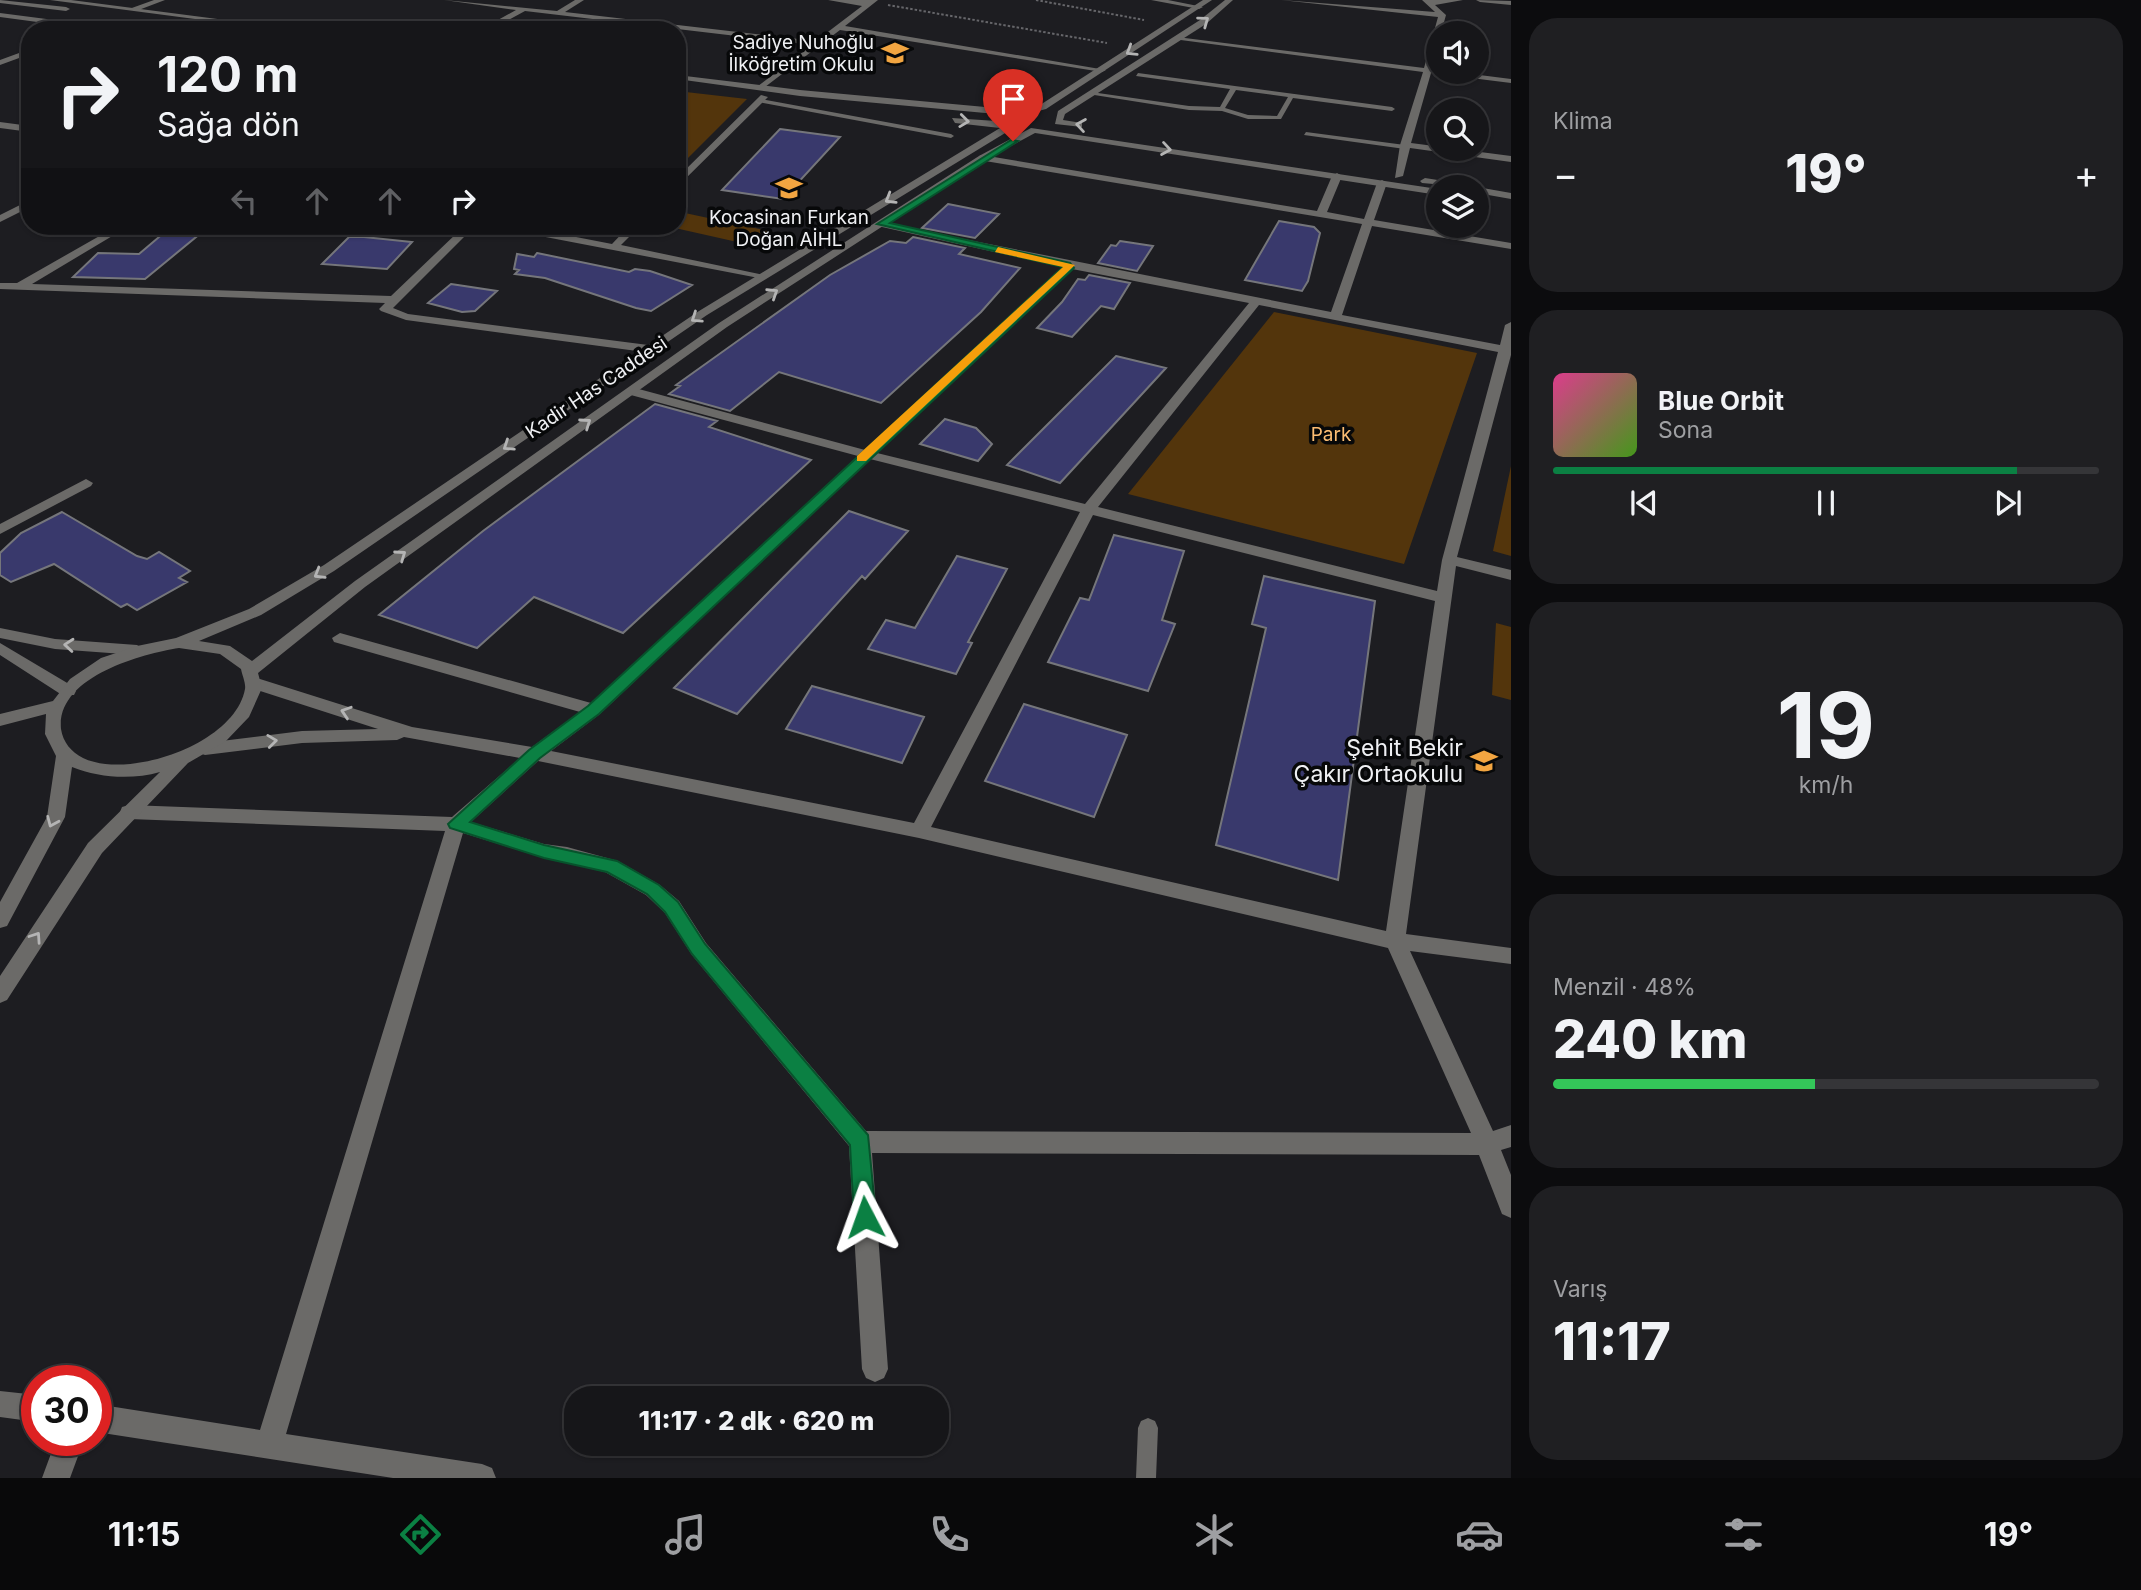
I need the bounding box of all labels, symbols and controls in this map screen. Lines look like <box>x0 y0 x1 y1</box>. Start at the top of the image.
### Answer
one-way arrow <box>1196 17 1209 29</box>
map controls <box>1426 21 1489 238</box>
button: sound <box>1426 21 1489 84</box>
place label: Sadiye Nuhoğlu İlköğretim Okulu <box>729 31 874 76</box>
school or university icon: Sadiye Nuhoğlu İlköğretim Okulu <box>880 38 910 68</box>
one-way arrow <box>1125 43 1138 56</box>
text: 120 m <box>157 45 298 104</box>
icon: right <box>42 49 133 140</box>
pin <box>983 69 1043 141</box>
icon: arrive <box>994 80 1032 118</box>
button: search <box>1426 98 1489 161</box>
text: Sağa dön <box>157 105 300 144</box>
text: Klima <box>1553 107 1613 135</box>
one-way arrow <box>958 114 970 129</box>
one-way arrow <box>1075 118 1087 133</box>
one-way arrow <box>1160 141 1172 156</box>
text: 19° <box>1785 142 1867 205</box>
text: − <box>1553 151 1578 197</box>
text: + <box>2074 151 2099 197</box>
school or university icon: Kocasinan Furkan Doğan AİHL <box>774 173 804 203</box>
button: layers <box>1426 175 1489 238</box>
icon: left <box>225 182 263 220</box>
icon: ahead <box>298 182 336 220</box>
icon: ahead <box>371 182 409 220</box>
icon: right <box>444 182 482 220</box>
one-way arrow <box>884 191 897 204</box>
place label: Kocasinan Furkan Doğan AİHL <box>709 206 869 251</box>
one-way arrow <box>766 288 779 301</box>
one-way arrow <box>691 310 704 322</box>
street label: Kadir Has Caddesi <box>521 332 671 443</box>
text: Blue Orbit <box>1658 385 1784 416</box>
text: Sona <box>1658 416 1713 444</box>
one-way arrow <box>578 419 591 431</box>
park label: Park <box>1311 423 1352 446</box>
one-way arrow <box>503 438 516 451</box>
icon: previous <box>1625 484 1663 522</box>
icon: pause <box>1807 484 1845 522</box>
icon: next <box>1989 484 2027 522</box>
one-way arrow <box>393 551 406 563</box>
one-way arrow <box>314 565 327 578</box>
one-way arrow <box>63 638 74 653</box>
text: 19 <box>1777 670 1875 780</box>
one-way arrow <box>340 706 352 721</box>
one-way arrow <box>267 734 278 749</box>
place label: Şehit Bekir Çakır Ortaokulu <box>1294 734 1463 788</box>
school or university icon: Şehit Bekir Çakır Ortaokulu <box>1469 746 1499 776</box>
text: km/h <box>1799 771 1853 799</box>
one-way arrow <box>46 815 60 827</box>
one-way arrow <box>28 931 41 944</box>
text: Menzil · 48% <box>1553 973 1696 1001</box>
text: 240 km <box>1553 1008 1748 1071</box>
position arrow <box>828 1180 902 1254</box>
text: Varış <box>1553 1275 1607 1303</box>
text: 11:17 <box>1553 1310 1671 1373</box>
speed limit sign: 30 <box>21 1365 112 1456</box>
text: 11:17 · 2 dk · 620 m <box>639 1405 874 1436</box>
icon: directions <box>396 1510 445 1559</box>
icon: music <box>661 1510 710 1559</box>
icon: phone <box>925 1510 974 1559</box>
icon: climate <box>1190 1510 1239 1559</box>
icon: car <box>1455 1510 1504 1559</box>
icon: filters <box>1719 1510 1768 1559</box>
text: 11:15 <box>108 1515 180 1554</box>
text: 19° <box>1984 1515 2033 1554</box>

